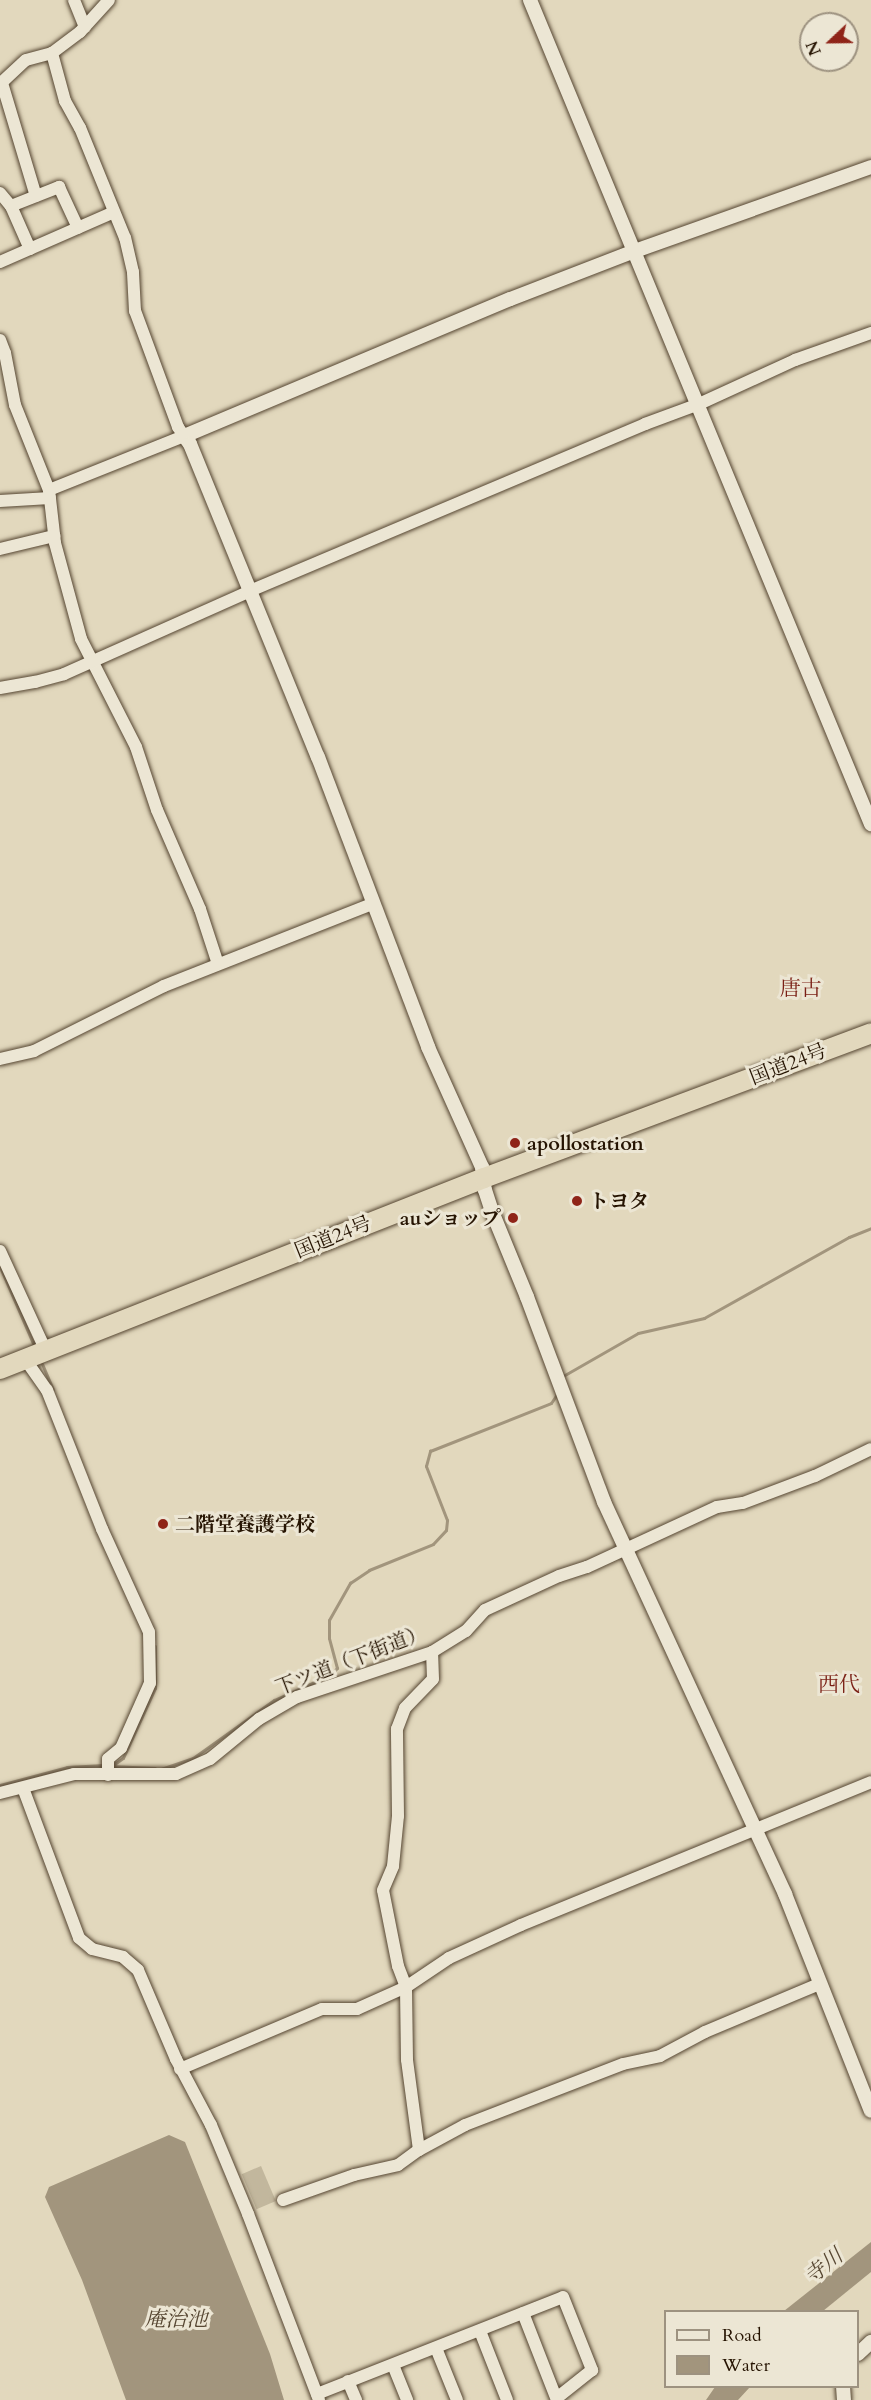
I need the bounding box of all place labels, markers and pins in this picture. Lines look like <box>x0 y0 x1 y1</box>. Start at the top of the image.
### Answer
place label: apollostation <box>527 1131 644 1155</box>
marker: apollostation <box>508 1136 522 1150</box>
place label: トヨタ <box>589 1189 649 1213</box>
marker: トヨタ <box>570 1194 584 1208</box>
place label: auショップ <box>399 1206 501 1230</box>
marker: auショップ <box>506 1211 520 1225</box>
place label: 二階堂養護学校 <box>175 1512 315 1536</box>
marker: 二階堂養護学校 <box>156 1517 170 1531</box>

